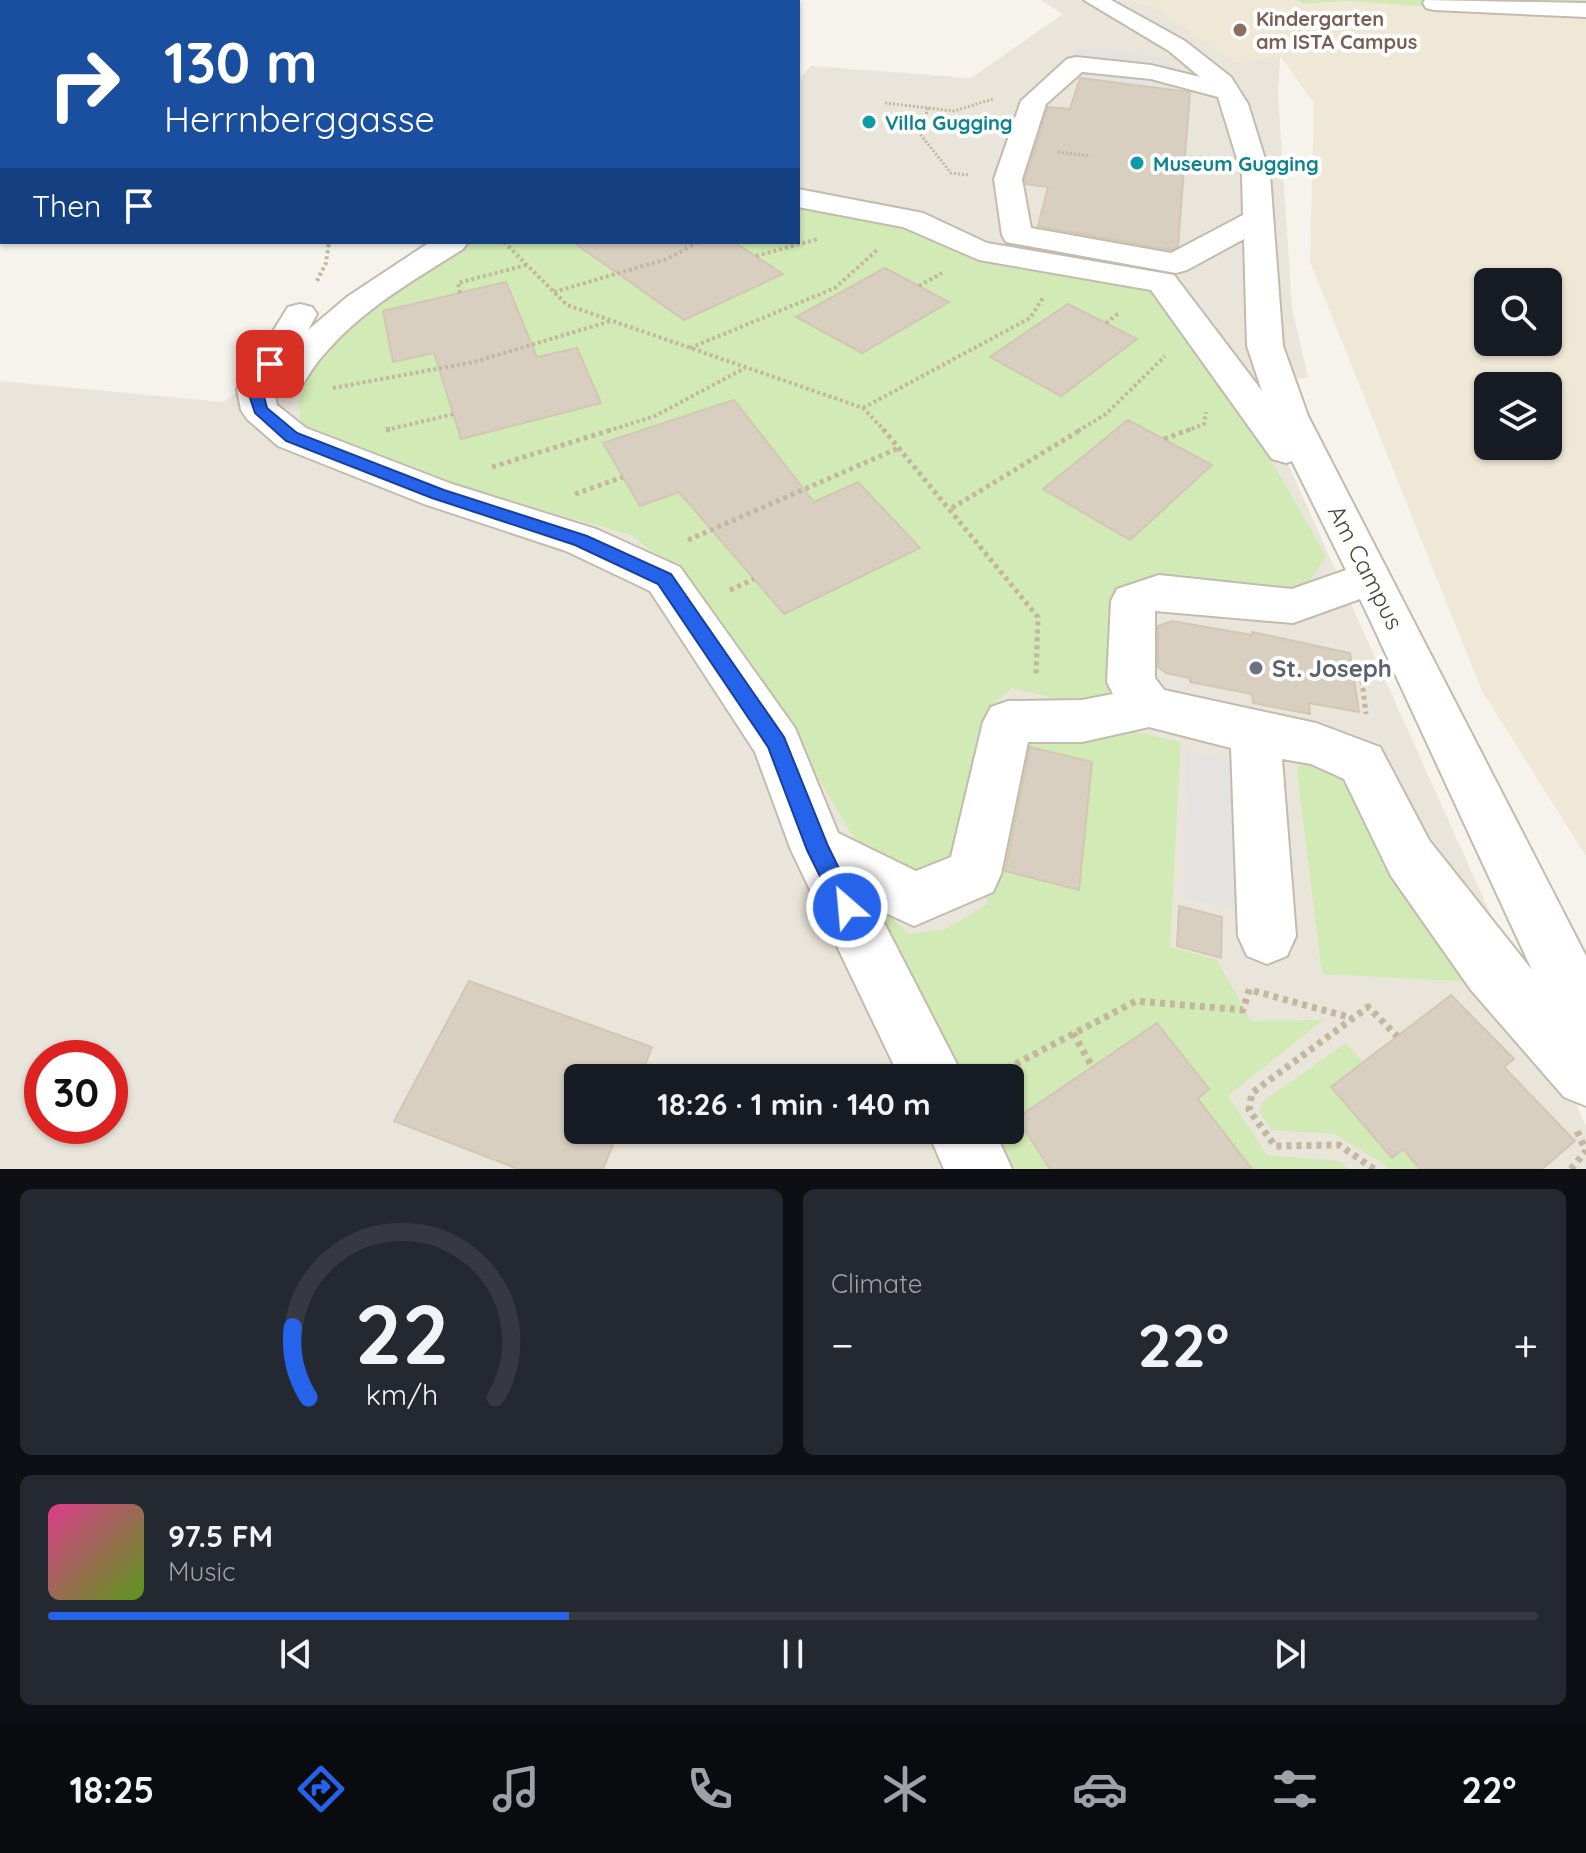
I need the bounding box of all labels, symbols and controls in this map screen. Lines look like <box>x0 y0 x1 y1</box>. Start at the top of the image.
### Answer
place label: Kindergarten am ISTA Campus <box>1256 6 1417 54</box>
marker: Kindergarten am ISTA Campus <box>1231 21 1249 39</box>
text: 130 m <box>164 27 318 97</box>
icon: right <box>32 32 136 136</box>
text: Herrnberggasse <box>164 96 435 141</box>
place label: Villa Gugging <box>885 110 1013 135</box>
marker: Villa Gugging <box>860 113 878 131</box>
place label: Museum Gugging <box>1153 151 1319 176</box>
marker: Museum Gugging <box>1128 154 1146 172</box>
icon: arrive <box>117 184 161 228</box>
text: Then <box>32 187 101 225</box>
map controls <box>1474 268 1562 460</box>
button: search <box>1474 268 1562 356</box>
pin <box>236 330 304 398</box>
icon: arrive <box>248 342 292 386</box>
button: layers <box>1474 372 1562 460</box>
street label: Am Campus <box>1322 500 1410 634</box>
place label: St. Joseph <box>1272 653 1392 683</box>
marker: St. Joseph <box>1247 659 1265 677</box>
position arrow <box>805 865 889 949</box>
speed limit sign: 30 <box>24 1040 128 1144</box>
text: 18:26 · 1 min · 140 m <box>657 1085 931 1123</box>
text: Climate <box>831 1267 922 1300</box>
text: 22 <box>354 1281 449 1385</box>
text: 22° <box>1138 1307 1229 1382</box>
text: − <box>831 1317 854 1372</box>
text: + <box>1513 1317 1538 1372</box>
text: km/h <box>365 1376 438 1412</box>
text: 97.5 FM <box>168 1517 273 1555</box>
text: Music <box>168 1555 236 1588</box>
icon: previous <box>274 1632 318 1676</box>
icon: pause <box>771 1632 815 1676</box>
icon: next <box>1268 1632 1312 1676</box>
icon: directions <box>293 1761 349 1817</box>
icon: music <box>488 1761 544 1817</box>
icon: phone <box>682 1761 738 1817</box>
icon: climate <box>877 1761 933 1817</box>
icon: car <box>1072 1761 1128 1817</box>
icon: filters <box>1267 1761 1323 1817</box>
text: 18:25 <box>69 1767 154 1812</box>
text: 22° <box>1461 1767 1517 1812</box>

